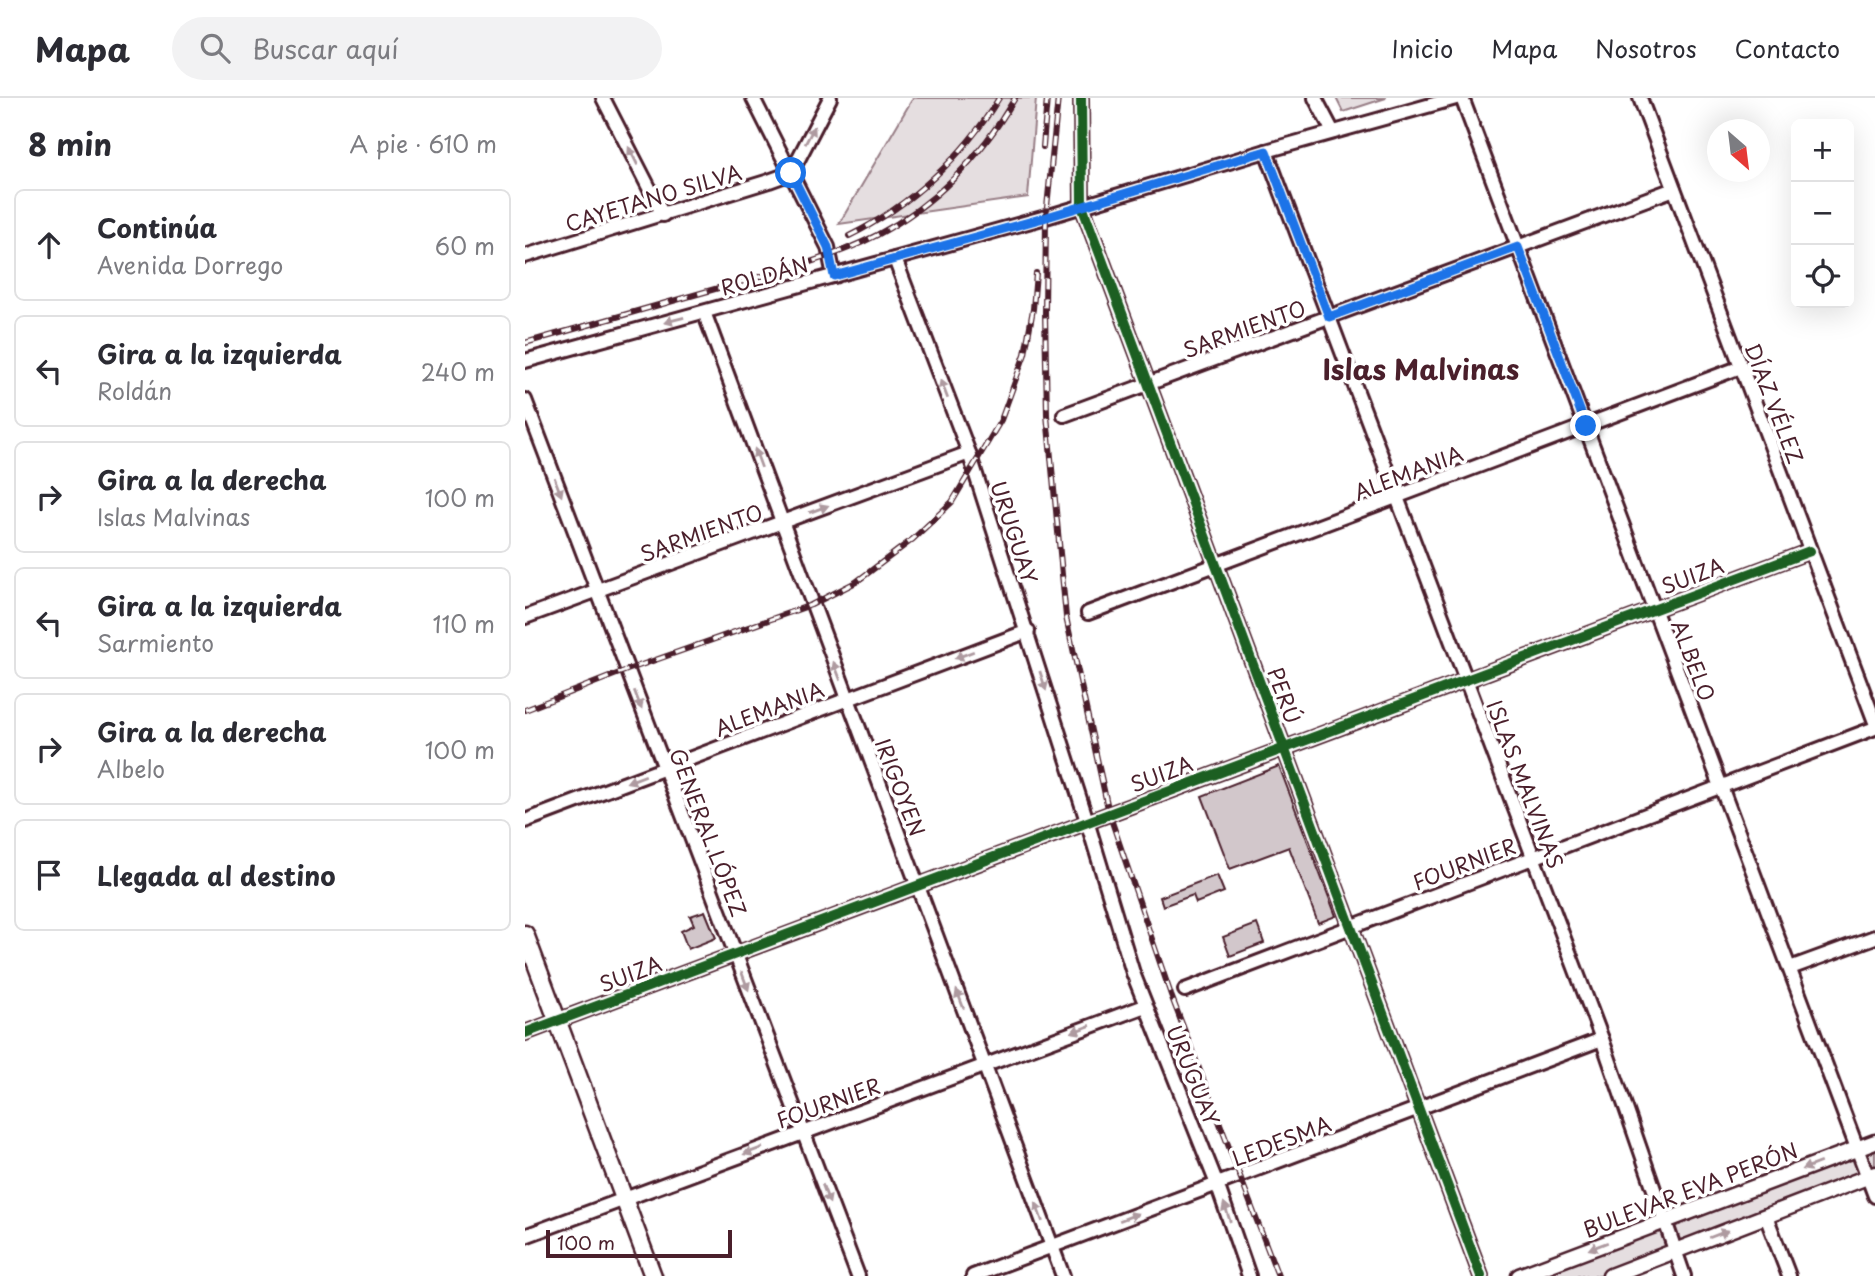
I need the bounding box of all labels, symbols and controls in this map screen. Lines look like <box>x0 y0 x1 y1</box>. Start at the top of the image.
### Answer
search box <box>172 17 662 80</box>
text: Mapa <box>35 23 130 73</box>
icon: search <box>196 29 234 67</box>
text: Buscar aquí <box>252 29 398 68</box>
text: Inicio <box>1392 30 1453 66</box>
text: Mapa <box>1491 30 1557 66</box>
text: Nosotros <box>1595 30 1697 66</box>
text: Contacto <box>1735 30 1840 66</box>
north arrow <box>1707 119 1770 182</box>
map controls <box>1791 119 1854 308</box>
button: + <box>1791 119 1854 182</box>
text: 8 min <box>28 121 112 166</box>
one-way arrow <box>805 125 816 145</box>
text: A pie · 610 m <box>350 126 497 161</box>
one-way arrow <box>627 147 639 166</box>
street label: CAYETANO SILVA <box>561 155 745 239</box>
route start <box>775 157 806 188</box>
button: − <box>1791 182 1854 245</box>
text: Continúa <box>97 208 217 247</box>
icon: ahead <box>30 226 68 264</box>
text: 60 m <box>435 228 495 263</box>
button: locate <box>1791 245 1854 308</box>
text: Avenida Dorrego <box>97 247 283 282</box>
street label: ROLDÁN <box>716 247 812 303</box>
street label: SARMIENTO <box>1178 291 1310 365</box>
one-way arrow <box>663 315 685 326</box>
text: Gira a la izquierda <box>97 334 342 373</box>
street label: DÍAZ VÉLEZ <box>1737 338 1813 468</box>
district label: Islas Malvinas <box>1323 347 1519 390</box>
icon: left <box>30 352 68 390</box>
text: 240 m <box>421 354 495 389</box>
text: Roldán <box>97 373 172 408</box>
one-way arrow <box>939 379 950 400</box>
route end <box>1570 410 1601 441</box>
street label: ALEMANIA <box>1349 436 1467 508</box>
one-way arrow <box>752 447 763 468</box>
text: Gira a la derecha <box>97 460 327 499</box>
one-way arrow <box>553 477 564 498</box>
street label: URUGUAY <box>983 477 1047 588</box>
icon: right <box>30 478 68 516</box>
text: 100 m <box>425 480 495 515</box>
street label: SARMIENTO <box>635 495 767 569</box>
text: Islas Malvinas <box>97 499 250 534</box>
one-way arrow <box>809 503 830 514</box>
street label: SUIZA <box>1656 548 1728 602</box>
text: Gira a la izquierda <box>97 586 342 625</box>
icon: left <box>30 604 68 642</box>
text: 110 m <box>433 606 495 641</box>
street label: ALBELO <box>1664 615 1724 705</box>
text: Sarmiento <box>97 625 214 660</box>
one-way arrow <box>953 650 974 661</box>
one-way arrow <box>831 661 842 682</box>
street label: PERÚ <box>1260 662 1310 728</box>
one-way arrow <box>1039 671 1049 692</box>
street label: ALEMANIA <box>710 672 828 744</box>
one-way arrow <box>633 689 644 710</box>
street label: ISLAS MALVINAS <box>1479 695 1573 873</box>
text: Gira a la derecha <box>97 712 327 751</box>
icon: right <box>30 730 68 768</box>
text: 100 m <box>425 732 495 767</box>
street label: IRIGOYEN <box>868 733 934 841</box>
street label: GENERAL LÓPEZ <box>662 743 756 921</box>
street label: SUIZA <box>1125 746 1197 800</box>
text: Albelo <box>97 751 165 786</box>
one-way arrow <box>626 774 647 785</box>
street label: FOURNIER <box>1407 829 1521 897</box>
icon: arrive <box>30 856 68 894</box>
text: Llegada al destino <box>97 856 336 895</box>
street label: SUIZA <box>594 946 666 1000</box>
one-way arrow <box>740 971 751 992</box>
one-way arrow <box>954 988 965 1009</box>
street label: URUGUAY <box>1159 1020 1229 1131</box>
one-way arrow <box>1071 1024 1092 1035</box>
street label: FOURNIER <box>771 1068 885 1136</box>
street label: LEDESMA <box>1227 1106 1335 1174</box>
street label: BULEVAR EVA PERÓN <box>1578 1133 1802 1245</box>
one-way arrow <box>742 1146 763 1157</box>
one-way arrow <box>1801 1161 1822 1172</box>
one-way arrow <box>820 1184 831 1205</box>
one-way arrow <box>1221 1201 1232 1222</box>
one-way arrow <box>1033 1202 1044 1223</box>
one-way arrow <box>1118 1212 1139 1223</box>
scale bar <box>546 1227 731 1259</box>
text: 100 m <box>557 1228 615 1256</box>
one-way arrow <box>1709 1229 1730 1240</box>
one-way arrow <box>1588 1241 1609 1252</box>

